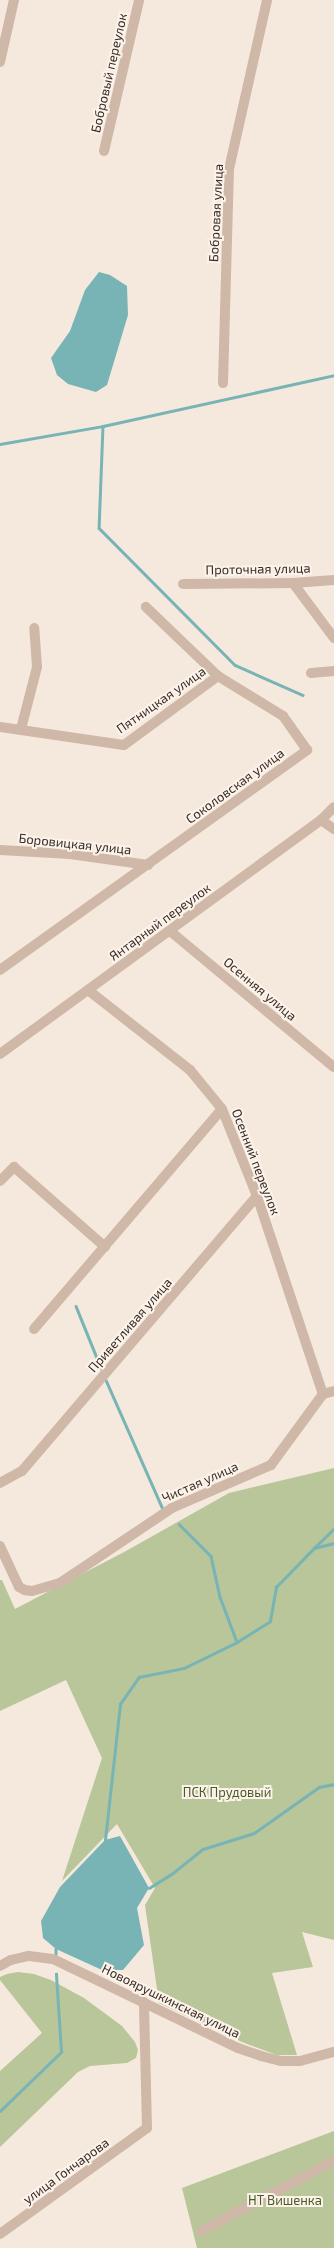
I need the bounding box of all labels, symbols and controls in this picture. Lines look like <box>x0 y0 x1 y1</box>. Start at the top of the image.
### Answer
street label: Бобровый переулок <box>88 12 130 134</box>
street label: Бобровая улица <box>206 163 226 263</box>
street label: Проточная улица <box>205 560 311 578</box>
street label: Пятницкая улица <box>113 663 209 737</box>
street label: Соколовская улица <box>183 745 287 827</box>
street label: Боровицкая улица <box>18 830 132 858</box>
street label: Янтарный переулок <box>106 880 214 964</box>
street label: Осенняя улица <box>220 954 300 1024</box>
street label: Осенний переулок <box>229 1107 283 1217</box>
street label: Приветливая улица <box>85 1275 175 1375</box>
street label: Чистая улица <box>159 1458 241 1506</box>
park label: ПСК Прудовый <box>183 1784 271 1800</box>
street label: Новоярушкинская улица <box>99 1961 243 2041</box>
street label: улица Гончарова <box>20 2135 112 2207</box>
park label: НТ Вишенка <box>248 2192 322 2208</box>

